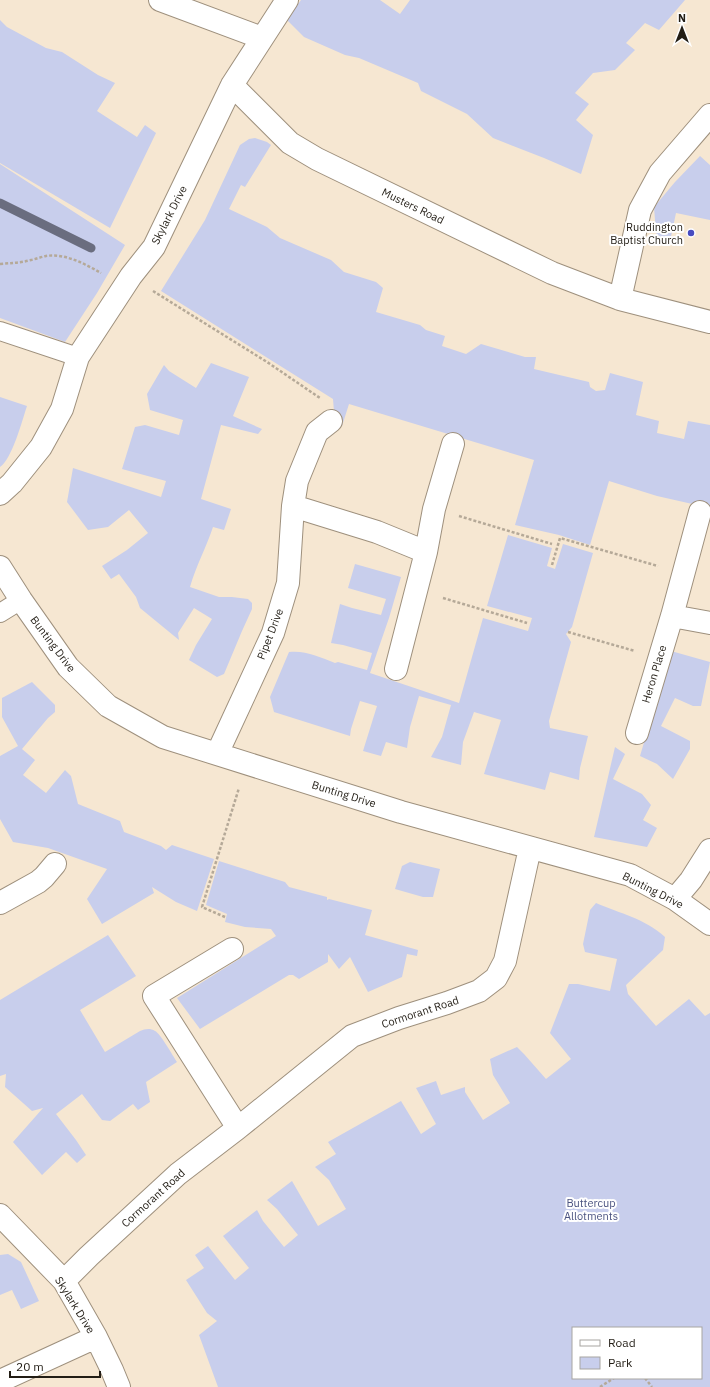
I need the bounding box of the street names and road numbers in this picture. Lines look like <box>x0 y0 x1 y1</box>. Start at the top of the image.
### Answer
street label: Skylark Drive <box>148 183 190 247</box>
street label: Musters Road <box>380 185 446 227</box>
street label: Pipet Drive <box>254 606 286 662</box>
street label: Bunting Drive <box>27 613 79 675</box>
street label: Heron Place <box>639 643 669 705</box>
street label: Bunting Drive <box>310 778 378 810</box>
street label: Bunting Drive <box>620 869 686 911</box>
street label: Cormorant Road <box>379 993 461 1031</box>
street label: Cormorant Road <box>118 1166 188 1230</box>
street label: Skylark Drive <box>52 1274 98 1336</box>

